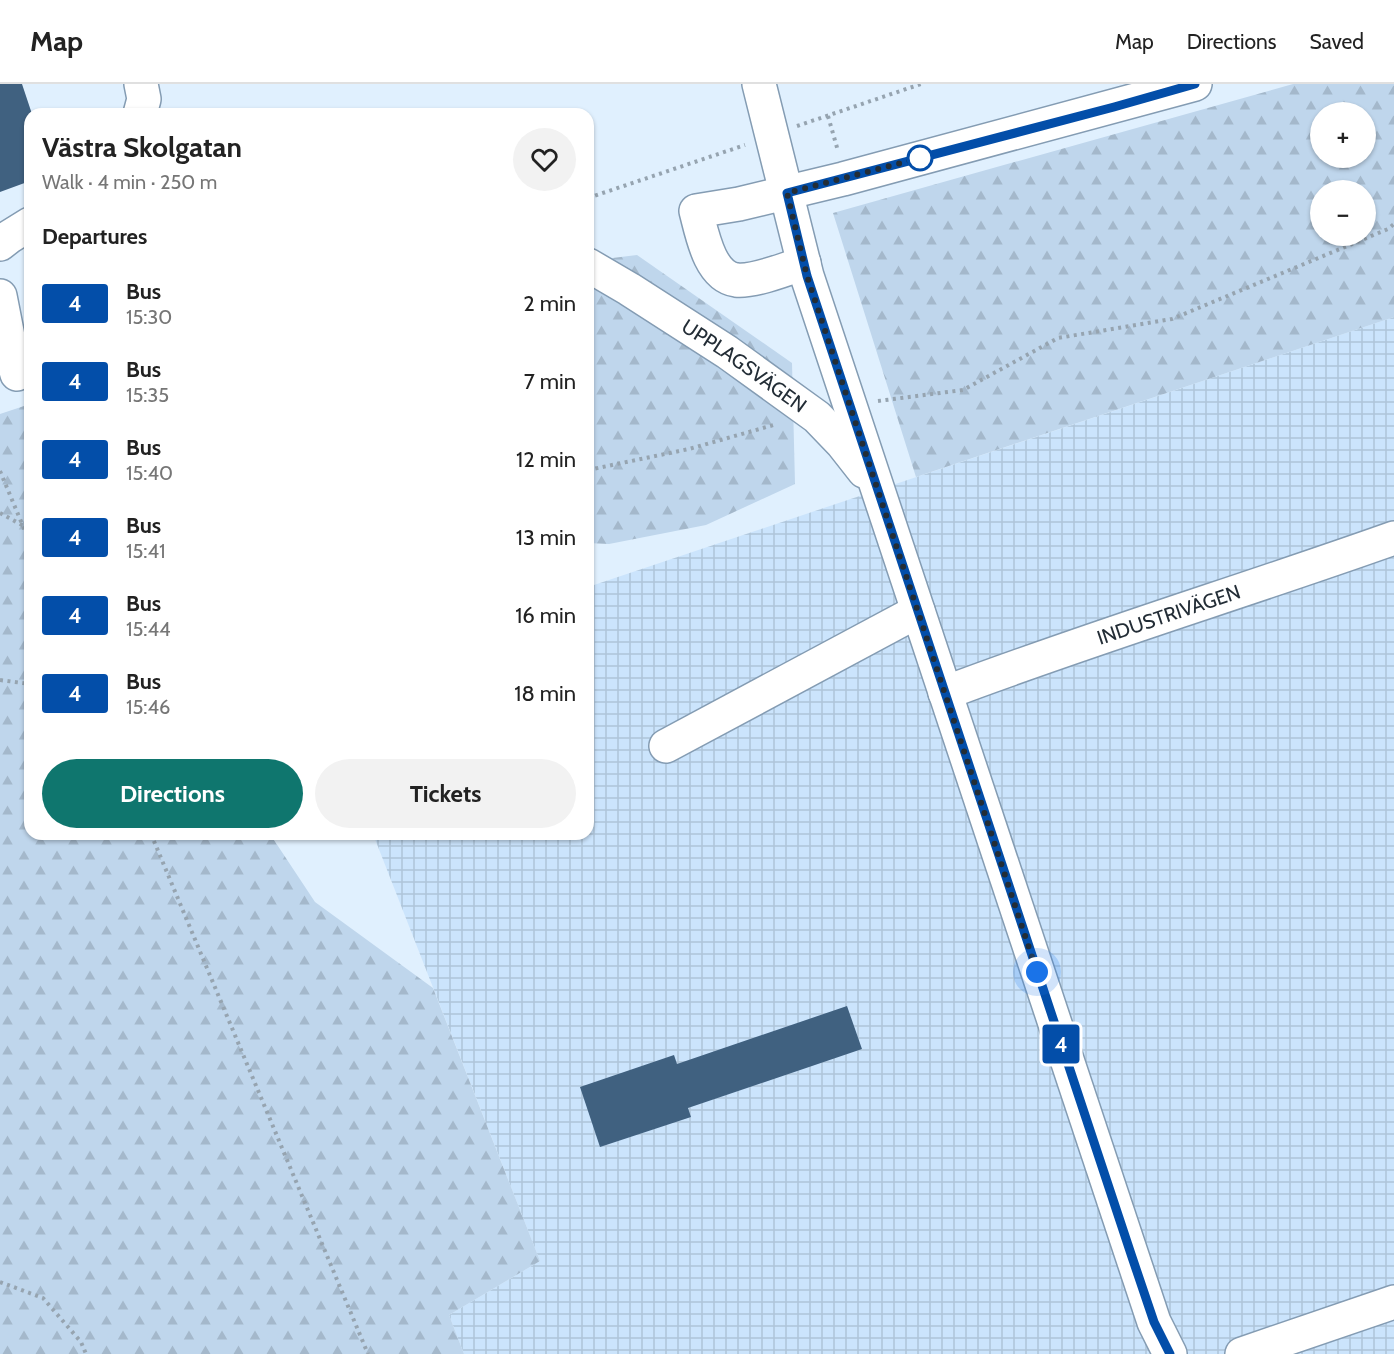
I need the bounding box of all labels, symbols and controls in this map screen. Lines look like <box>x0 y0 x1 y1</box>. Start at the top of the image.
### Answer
text: Map <box>30 24 83 58</box>
text: Map <box>1115 29 1154 54</box>
text: Directions <box>1187 29 1276 54</box>
text: Saved <box>1309 29 1364 54</box>
map controls <box>1310 102 1376 246</box>
button: + <box>1310 102 1376 168</box>
button: heart <box>513 128 576 191</box>
text: Västra Skolgatan <box>42 130 242 164</box>
unlabelled marker <box>907 145 933 171</box>
text: Walk · 4 min · 250 m <box>42 170 217 194</box>
button: − <box>1310 180 1376 246</box>
text: Departures <box>42 223 147 250</box>
text: Bus <box>126 278 161 305</box>
text: 2 min <box>523 290 576 317</box>
text: 4 <box>68 291 82 316</box>
text: 15:30 <box>126 305 172 329</box>
street label: UPPLAGSVÄGEN <box>677 314 811 418</box>
text: Bus <box>126 356 161 383</box>
text: 7 min <box>524 368 576 395</box>
text: 4 <box>68 369 82 394</box>
text: 15:35 <box>126 383 169 407</box>
text: Bus <box>126 434 161 461</box>
text: 12 min <box>516 446 576 473</box>
text: 4 <box>68 447 82 472</box>
text: 15:40 <box>126 461 173 485</box>
text: Bus <box>126 512 161 539</box>
text: 13 min <box>516 524 576 551</box>
text: 4 <box>68 525 82 550</box>
text: 15:41 <box>126 539 166 563</box>
street label: INDUSTRIVÄGEN <box>1094 579 1243 650</box>
text: Bus <box>126 590 161 617</box>
text: 16 min <box>515 602 576 629</box>
text: 4 <box>68 603 82 628</box>
text: 15:44 <box>126 617 171 641</box>
text: Bus <box>126 668 161 695</box>
text: 18 min <box>514 680 576 707</box>
text: 4 <box>68 681 82 706</box>
text: 15:46 <box>126 695 170 719</box>
button: Directions <box>42 759 303 828</box>
button: Tickets <box>315 759 576 828</box>
your location <box>1022 957 1052 987</box>
line badge: 4 <box>1042 1024 1080 1064</box>
text: 4 <box>1054 1032 1068 1057</box>

